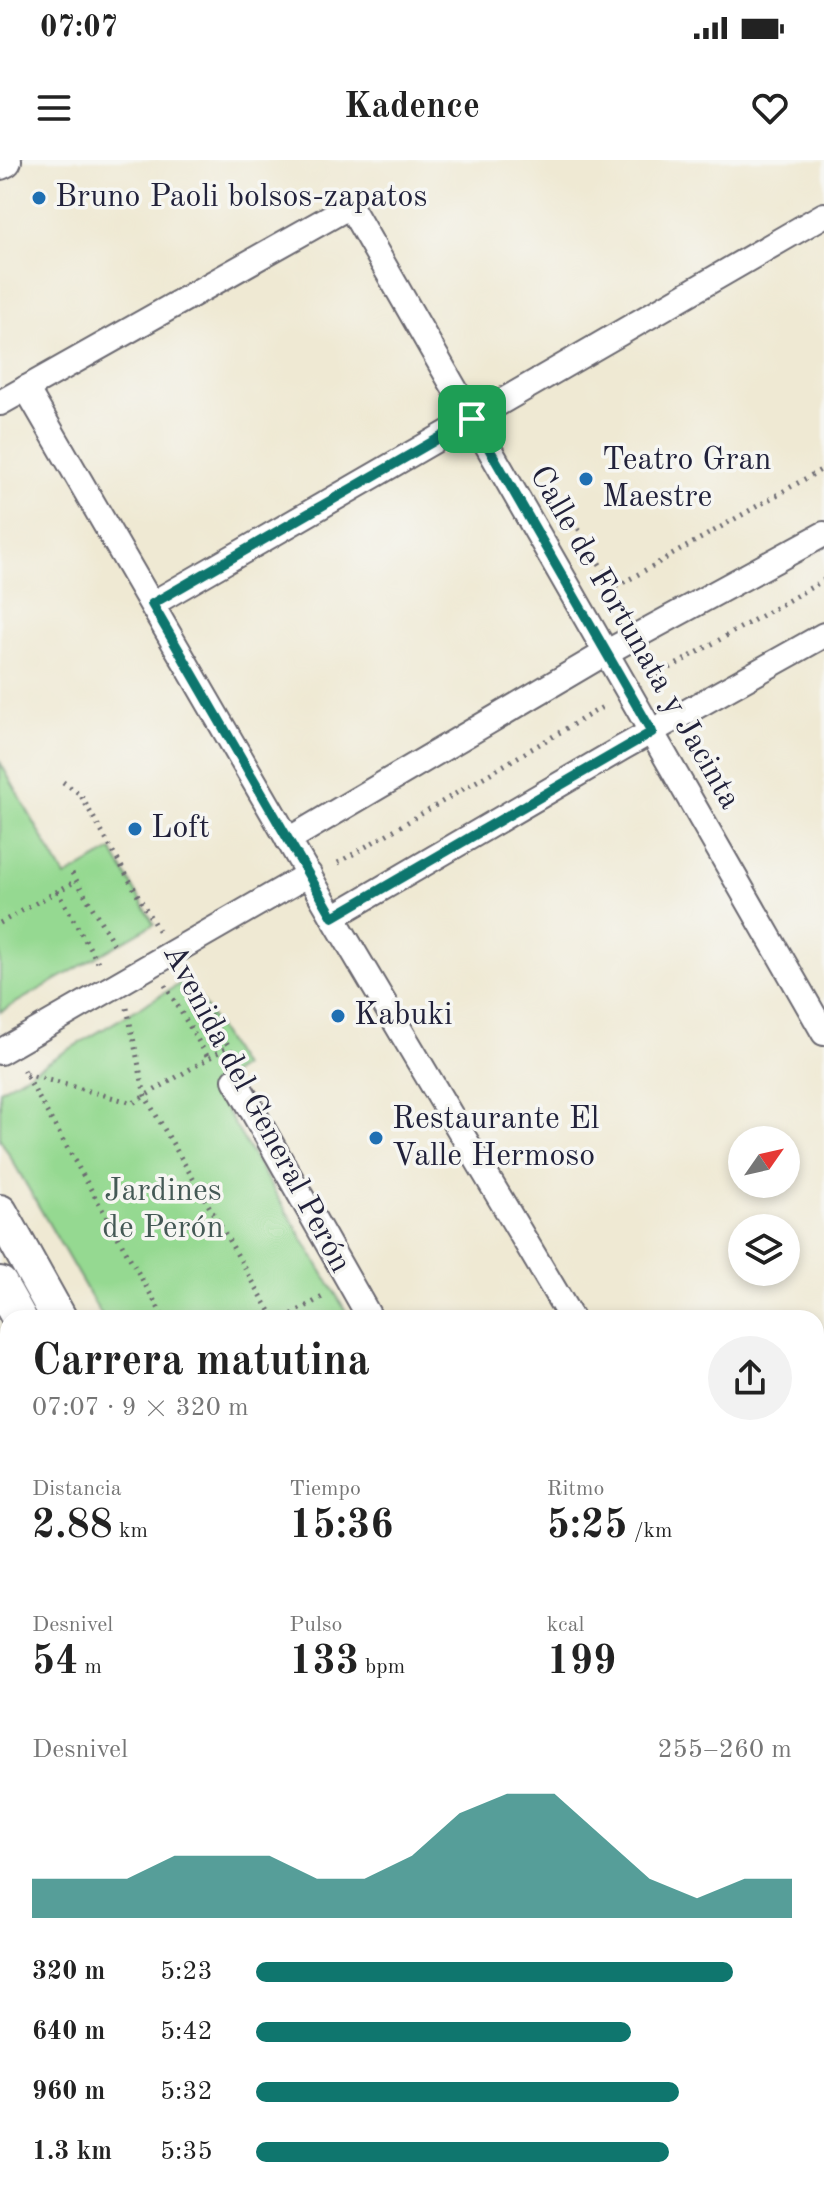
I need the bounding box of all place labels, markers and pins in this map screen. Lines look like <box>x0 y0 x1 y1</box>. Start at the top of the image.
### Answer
place label: Bruno Paoli bolsos-zapatos <box>55 182 427 214</box>
marker: Bruno Paoli bolsos-zapatos <box>30 189 48 207</box>
pin <box>438 385 506 453</box>
place label: Teatro Gran Maestre <box>602 445 772 514</box>
marker: Teatro Gran Maestre <box>577 470 595 488</box>
place label: Loft <box>151 813 210 845</box>
marker: Loft <box>126 820 144 838</box>
place label: Kabuki <box>354 1000 453 1032</box>
marker: Kabuki <box>329 1007 347 1025</box>
place label: Restaurante El Valle Hermoso <box>392 1104 599 1173</box>
marker: Restaurante El Valle Hermoso <box>367 1129 385 1147</box>

